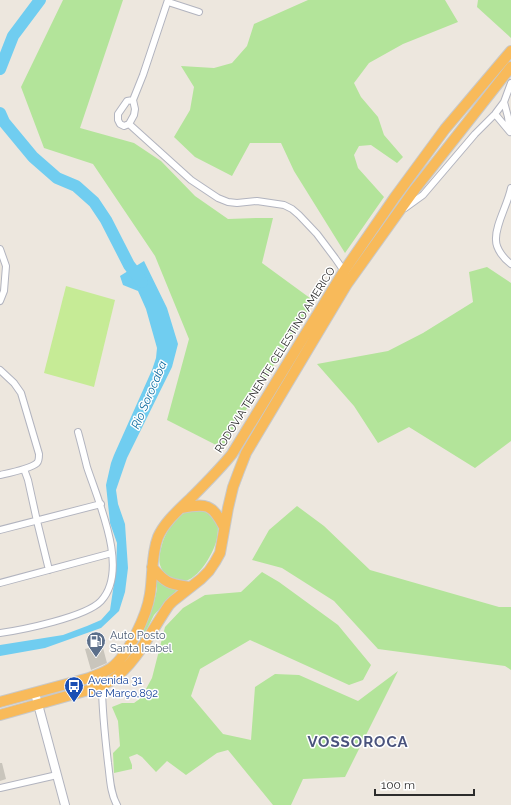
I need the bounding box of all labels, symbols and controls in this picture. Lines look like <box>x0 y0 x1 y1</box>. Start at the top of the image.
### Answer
street label: RODOVIA TENENTE CELESTINO AMERICO <box>212 265 338 455</box>
water label: Rio Sorocaba <box>128 359 170 431</box>
place label: Auto Posto Santa Isabel <box>110 629 172 655</box>
fuel station icon: Auto Posto Santa Isabel <box>85 630 107 658</box>
place label: Avenida 31 De Março,892 <box>88 674 158 700</box>
bus stop icon: Avenida 31 De Março,892 <box>63 675 85 703</box>
district label: VOSSOROCA <box>307 733 409 751</box>
scale bar <box>375 771 474 797</box>
text: 100 m <box>381 778 415 792</box>

